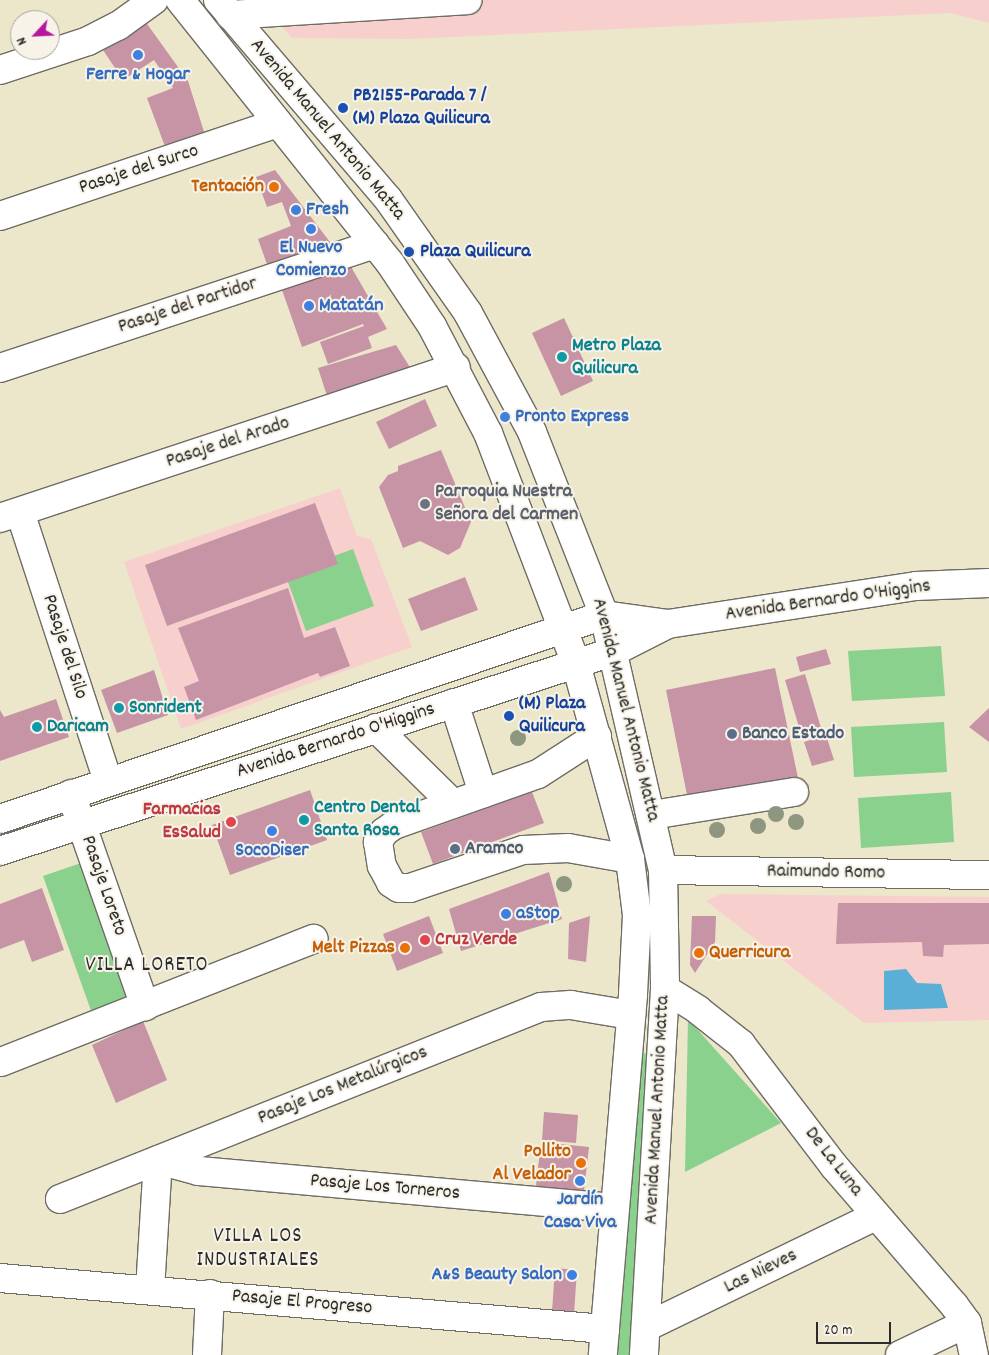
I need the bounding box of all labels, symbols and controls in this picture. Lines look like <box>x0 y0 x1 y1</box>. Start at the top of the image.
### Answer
north arrow <box>10 10 60 60</box>
text: N <box>12 34 33 48</box>
street label: Avenida Manuel Antonio Matta <box>244 34 410 226</box>
marker: Ferre & Hogar <box>132 49 144 61</box>
place label: Ferre & Hogar <box>86 63 190 87</box>
place label: PB2155-Parada 7 / (M) Plaza Quilicura <box>353 84 490 131</box>
marker: PB2155-Parada 7 / (M) Plaza Quilicura <box>337 102 349 114</box>
street label: Pasaje del Surco <box>76 139 202 201</box>
place label: Tentación <box>191 175 264 199</box>
marker: Tentación <box>268 181 280 193</box>
place label: Fresh <box>306 198 349 222</box>
marker: Fresh <box>290 204 302 216</box>
marker: El Nuevo Comienzo <box>305 223 317 235</box>
place label: El Nuevo Comienzo <box>276 237 346 284</box>
place label: Plaza Quilicura <box>420 240 531 264</box>
marker: Plaza Quilicura <box>402 245 416 259</box>
street label: Pasaje del Partidor <box>115 272 261 340</box>
place label: Matatán <box>319 294 383 318</box>
marker: Matatán <box>303 300 315 312</box>
place label: Metro Plaza Quilicura <box>572 334 661 381</box>
marker: Metro Plaza Quilicura <box>556 351 568 363</box>
place label: Pronto Express <box>515 405 629 429</box>
marker: Pronto Express <box>499 411 511 423</box>
street label: Pasaje del Arado <box>163 412 293 474</box>
place label: Parroquia Nuestra Señora del Carmen <box>435 480 578 527</box>
marker: Parroquia Nuestra Señora del Carmen <box>419 498 431 510</box>
street label: Avenida Bernardo O'Higgins <box>724 575 932 627</box>
street label: Pasaje del Silo <box>36 592 92 702</box>
street label: Avenida Manuel Antonio Matta <box>586 596 664 824</box>
place label: (M) Plaza Quilicura <box>519 692 585 739</box>
place label: Sonrident <box>129 696 202 720</box>
street label: Avenida Bernardo O'Higgins <box>234 698 438 784</box>
marker: Sonrident <box>113 702 125 714</box>
marker: (M) Plaza Quilicura <box>503 710 515 722</box>
place label: Daricam <box>47 715 109 739</box>
marker: Daricam <box>31 721 43 733</box>
place label: Banco Estado <box>742 722 844 746</box>
marker: Banco Estado <box>726 728 738 740</box>
place label: Centro Dental Santa Rosa <box>314 796 420 843</box>
place label: Farmacias EsSalud <box>143 798 221 845</box>
marker: Centro Dental Santa Rosa <box>298 814 310 826</box>
marker: Farmacias EsSalud <box>225 816 237 828</box>
marker: SocoDiser <box>266 825 278 837</box>
street label: Pasaje Loreto <box>75 833 131 939</box>
place label: Aramco <box>465 837 523 861</box>
place label: SocoDiser <box>235 839 309 863</box>
marker: Aramco <box>449 843 461 855</box>
street label: Raimundo Romo <box>767 860 885 886</box>
place label: aStop <box>516 902 560 926</box>
marker: aStop <box>500 908 512 920</box>
place label: Cruz Verde <box>435 928 517 952</box>
marker: Cruz Verde <box>419 934 431 946</box>
place label: Melt Pizzas <box>312 936 395 960</box>
place label: Querricura <box>709 941 790 965</box>
marker: Melt Pizzas <box>399 942 411 954</box>
marker: Querricura <box>693 947 705 959</box>
district label: VILLA LORETO <box>84 953 210 979</box>
street label: Avenida Manuel Antonio Matta <box>640 995 676 1225</box>
street label: Pasaje Los Metalúrgicos <box>255 1041 431 1131</box>
street label: De La Luna <box>799 1123 867 1201</box>
place label: Pollito Al Velador <box>492 1140 571 1187</box>
marker: Pollito Al Velador <box>575 1157 587 1169</box>
street label: Pasaje Los Torneros <box>309 1169 461 1207</box>
marker: Jardín Casa Viva <box>574 1175 586 1187</box>
place label: Jardín Casa Viva <box>544 1189 616 1236</box>
district label: VILLA LOS INDUSTRIALES <box>195 1224 321 1274</box>
street label: Las Nieves <box>720 1244 802 1300</box>
place label: A&S Beauty Salon <box>431 1263 562 1287</box>
marker: A&S Beauty Salon <box>566 1269 578 1281</box>
street label: Pasaje El Progreso <box>231 1285 373 1321</box>
scale bar <box>819 1312 894 1344</box>
text: 20 m <box>824 1320 852 1342</box>

